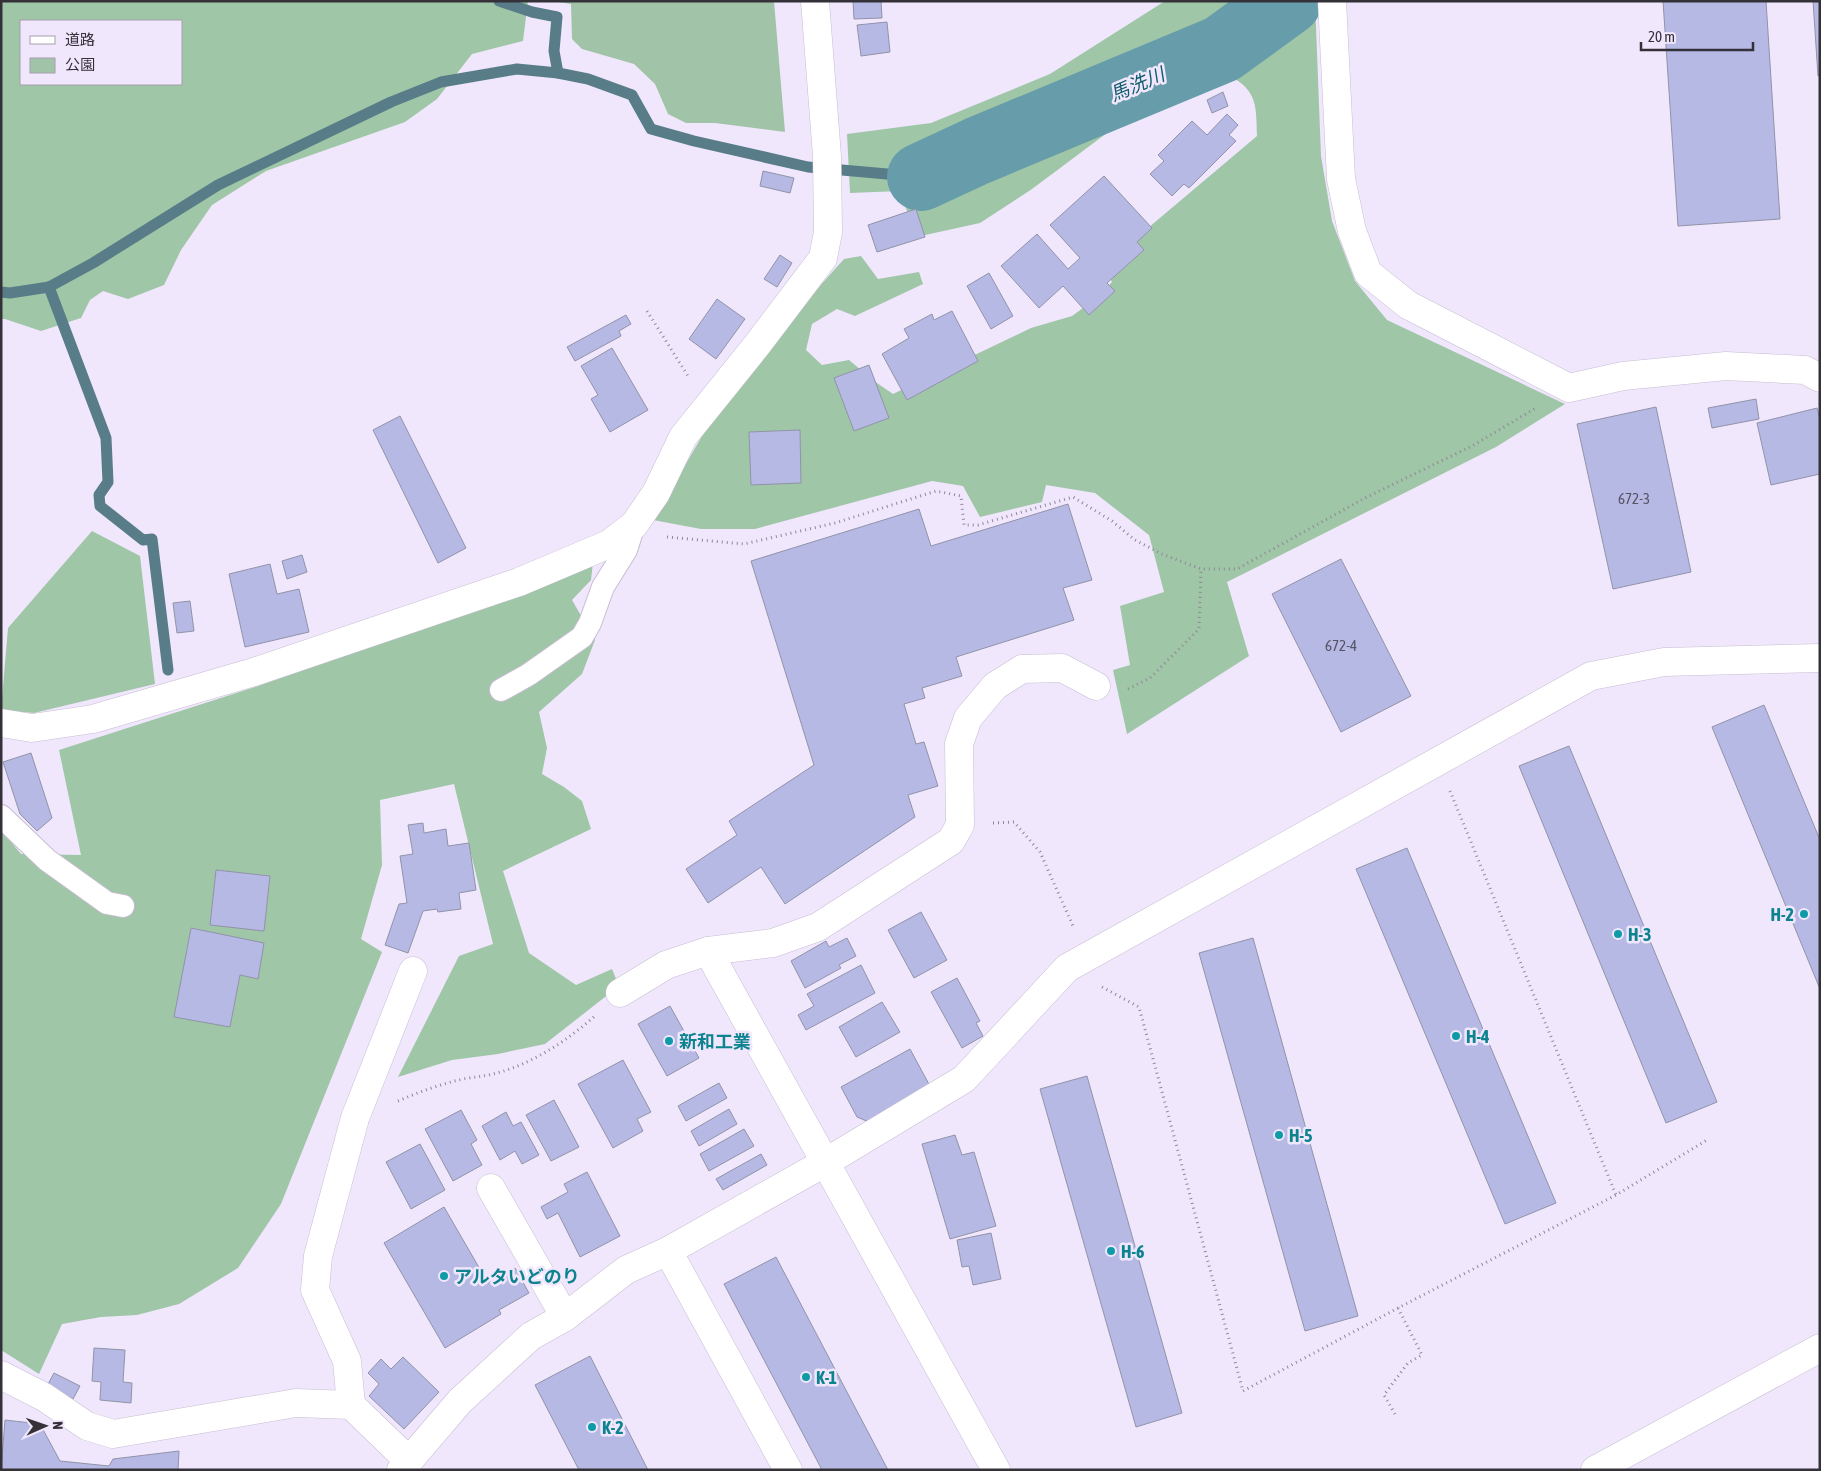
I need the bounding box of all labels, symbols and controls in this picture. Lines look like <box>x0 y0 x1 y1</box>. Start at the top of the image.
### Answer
legend <box>20 20 182 85</box>
scale bar <box>1641 20 1754 52</box>
text: 20 m <box>1648 28 1675 45</box>
text: 道路 <box>65 31 95 48</box>
text: 公園 <box>65 56 95 73</box>
water label: 馬洗川 <box>1106 62 1169 105</box>
house number: 672-3 <box>1618 490 1650 507</box>
house number: 672-4 <box>1325 637 1357 654</box>
place label: H-2 <box>1771 904 1794 925</box>
marker: H-2 <box>1798 908 1810 920</box>
place label: H-3 <box>1628 924 1651 945</box>
marker: H-3 <box>1612 928 1624 940</box>
place label: H-4 <box>1466 1026 1489 1047</box>
marker: H-4 <box>1450 1030 1462 1042</box>
place label: 新和工業 <box>679 1031 751 1052</box>
marker: 新和工業 <box>663 1035 675 1047</box>
place label: H-5 <box>1289 1125 1312 1146</box>
marker: H-5 <box>1273 1129 1285 1141</box>
place label: H-6 <box>1121 1241 1144 1262</box>
marker: H-6 <box>1105 1245 1117 1257</box>
place label: アルタいどのり <box>454 1266 580 1287</box>
marker: アルタいどのり <box>438 1270 450 1282</box>
place label: K-1 <box>816 1367 837 1388</box>
marker: K-1 <box>800 1371 812 1383</box>
north arrow <box>20 1401 70 1451</box>
place label: K-2 <box>602 1417 624 1438</box>
text: N <box>50 1421 66 1430</box>
marker: K-2 <box>586 1421 598 1433</box>

